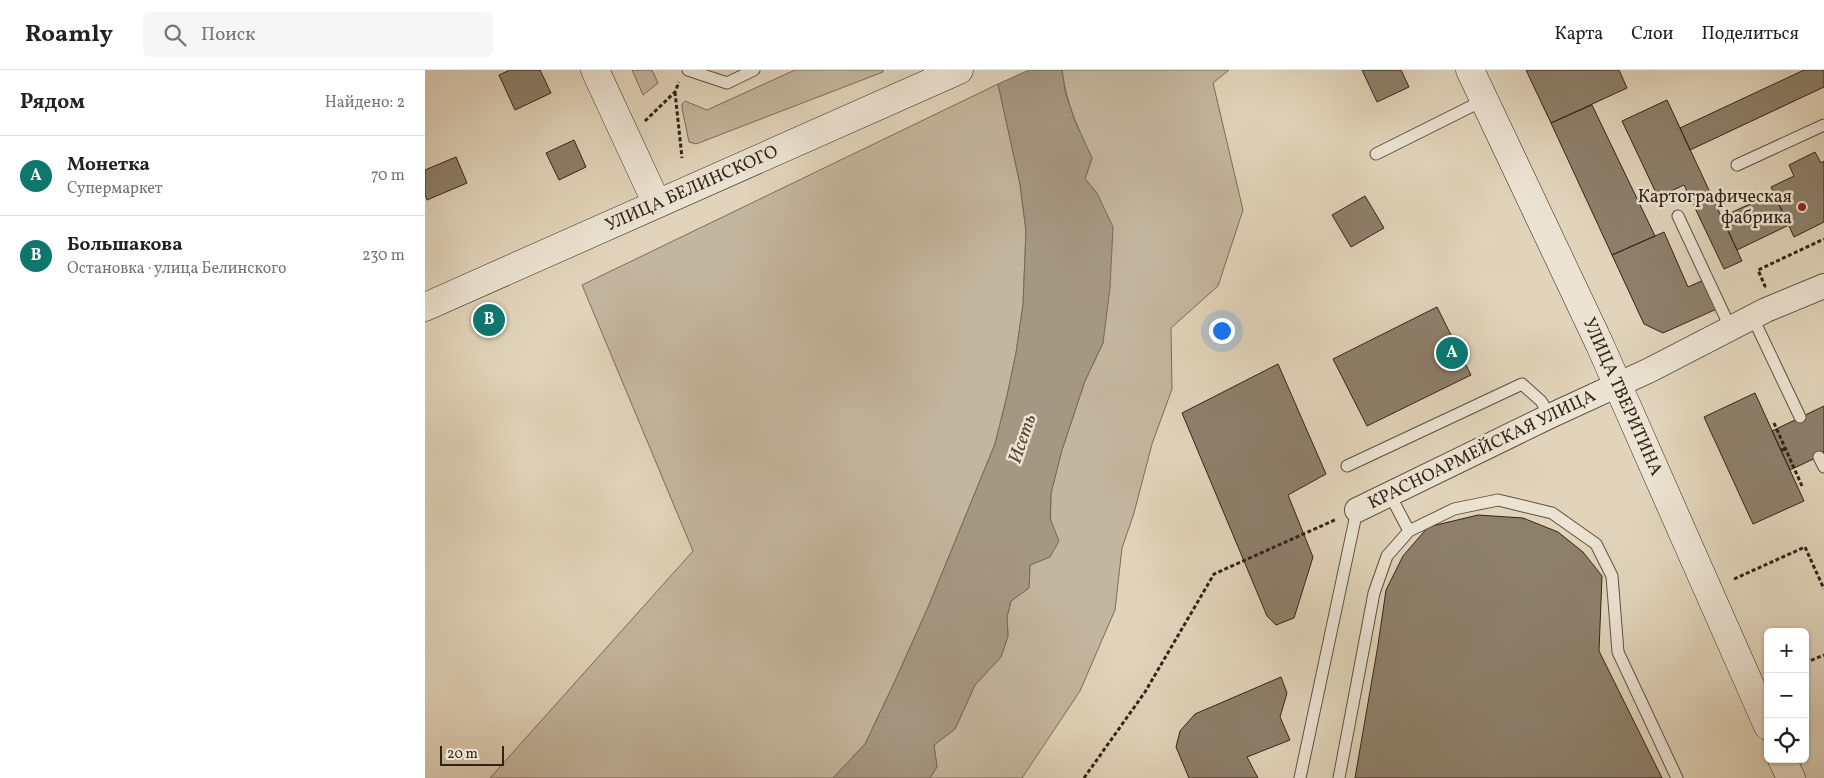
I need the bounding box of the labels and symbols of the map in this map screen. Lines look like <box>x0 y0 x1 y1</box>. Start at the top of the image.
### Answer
street label: УЛИЦА БЕЛИНСКОГО <box>602 140 782 238</box>
place label: Картографическая фабрика <box>1638 185 1792 231</box>
marker: Картографическая фабрика <box>1796 201 1808 213</box>
pin: B <box>473 301 505 339</box>
street label: УЛИЦА ТВЕРИТИНА <box>1576 314 1668 480</box>
your location <box>1209 318 1235 344</box>
pin: A <box>1436 334 1468 372</box>
street label: КРАСНОАРМЕЙСКАЯ УЛИЦА <box>1364 384 1600 516</box>
water label: Исеть <box>1003 411 1044 467</box>
scale bar <box>440 743 504 766</box>

